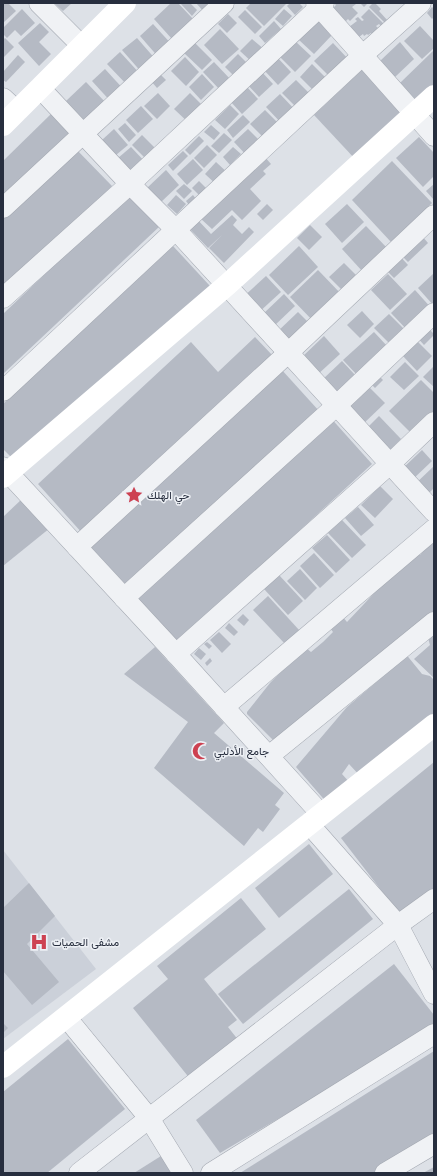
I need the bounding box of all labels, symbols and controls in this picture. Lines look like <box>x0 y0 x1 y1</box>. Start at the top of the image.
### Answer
place icon: حي الهلك <box>124 485 144 505</box>
place label: حي الهلك <box>147 487 190 505</box>
mosque icon: جامع الأدلبي <box>191 741 211 761</box>
place label: جامع الأدلبي <box>214 743 269 761</box>
hospital icon: مشفى الحميات <box>29 932 49 952</box>
place label: مشفى الحميات <box>52 934 119 950</box>

